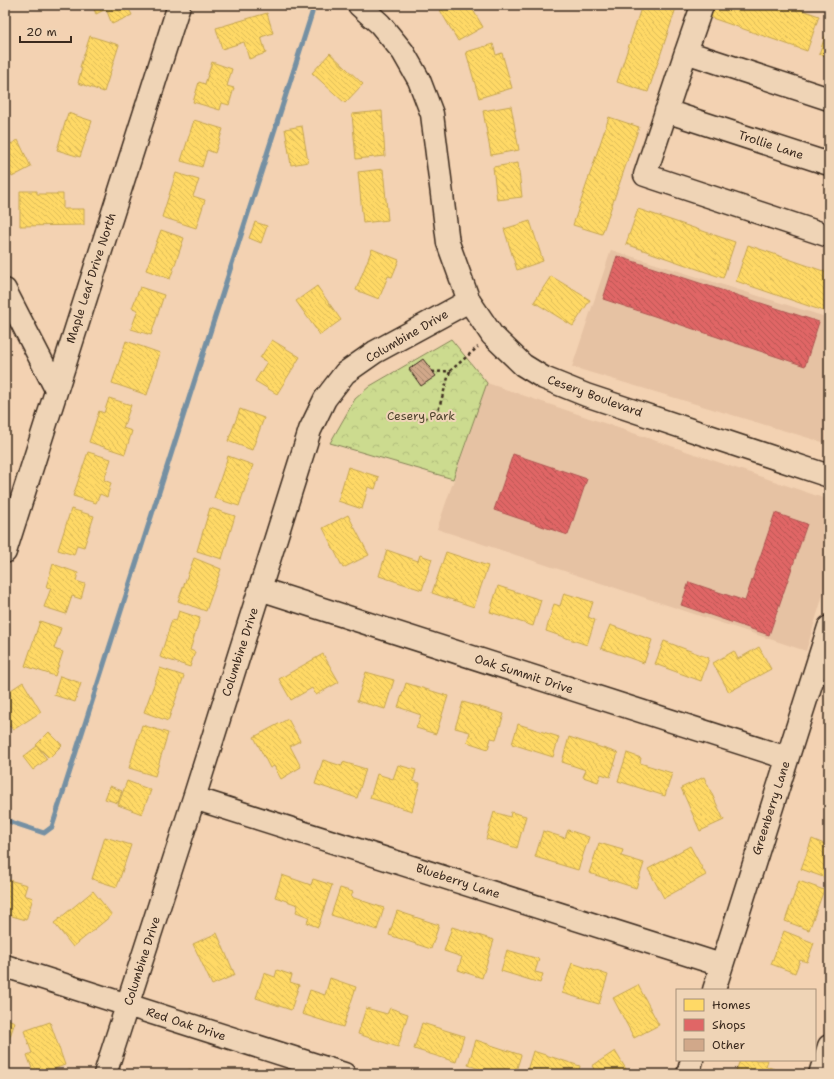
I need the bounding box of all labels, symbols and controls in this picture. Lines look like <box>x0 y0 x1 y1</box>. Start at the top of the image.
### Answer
scale bar <box>20 18 71 44</box>
text: 20 m <box>26 24 57 40</box>
street label: Trollie Lane <box>736 127 806 163</box>
street label: Maple Leaf Drive North <box>62 211 120 345</box>
street label: Columbine Drive <box>363 306 451 366</box>
street label: Cesery Boulevard <box>545 371 645 421</box>
park label: Cesery Park <box>387 408 455 424</box>
street label: Columbine Drive <box>218 605 262 699</box>
street label: Oak Summit Drive <box>473 650 576 698</box>
street label: Greenberry Lane <box>748 759 794 857</box>
street label: Blueberry Lane <box>414 860 502 902</box>
street label: Columbine Drive <box>120 914 164 1008</box>
legend <box>676 989 816 1061</box>
text: Homes <box>712 997 751 1013</box>
street label: Red Oak Drive <box>144 1004 228 1044</box>
text: Shops <box>712 1017 746 1033</box>
text: Other <box>712 1037 746 1053</box>

